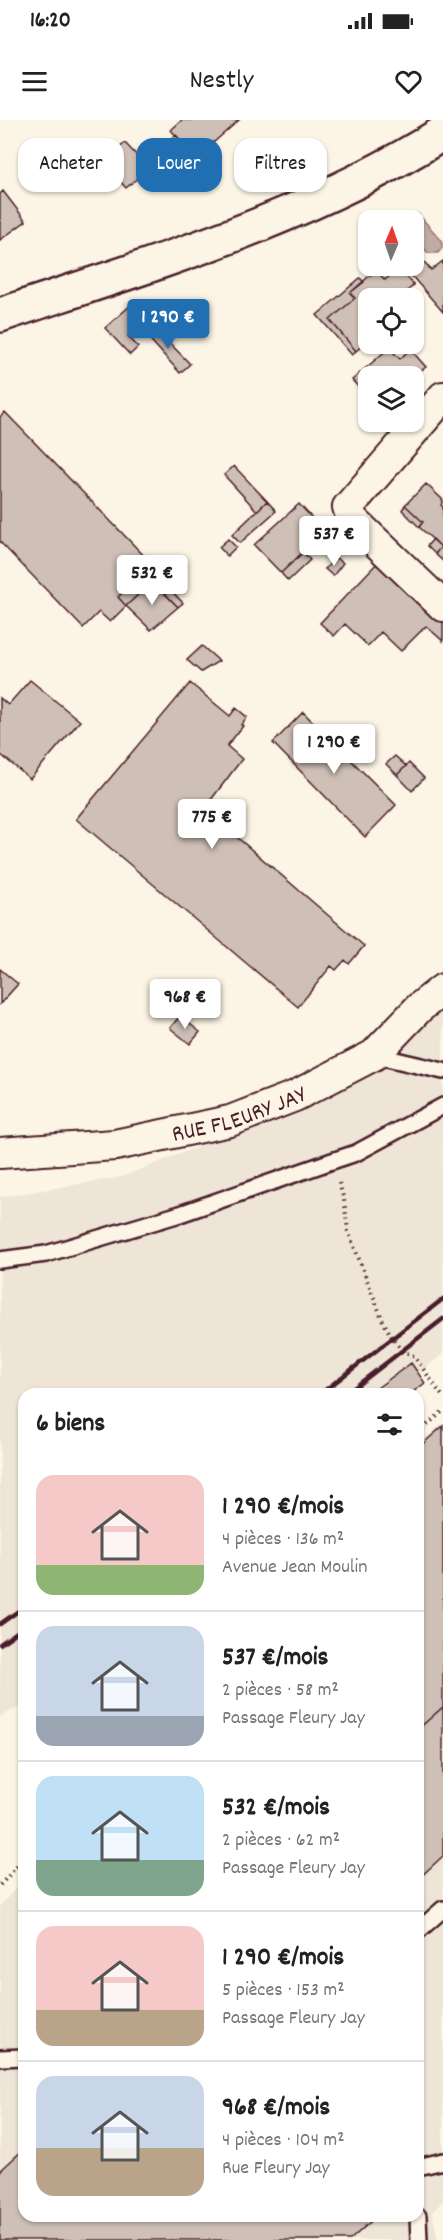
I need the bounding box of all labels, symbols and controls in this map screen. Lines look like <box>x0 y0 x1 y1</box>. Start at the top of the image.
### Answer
text: 16:20 <box>30 6 71 37</box>
text: Nestly <box>190 62 253 101</box>
icon: menu <box>18 65 51 98</box>
icon: heart <box>392 65 425 98</box>
chip: Acheter <box>18 138 124 192</box>
chip: Louer <box>136 138 222 192</box>
chip: Filtres <box>234 138 327 192</box>
north arrow <box>358 210 424 276</box>
map controls <box>358 210 424 432</box>
button: locate <box>358 288 424 354</box>
pin: 1 290 € <box>113 299 223 350</box>
text: 1 290 € <box>141 304 195 332</box>
button: layers <box>358 366 424 432</box>
pin: 537 € <box>292 516 376 567</box>
text: 537 € <box>313 521 355 549</box>
pin: 532 € <box>110 555 194 606</box>
text: 532 € <box>131 560 173 588</box>
pin: 1 290 € <box>279 724 389 775</box>
text: 1 290 € <box>307 729 361 757</box>
pin: 775 € <box>170 799 254 850</box>
text: 775 € <box>192 804 232 832</box>
pin: 968 € <box>143 979 227 1030</box>
text: 968 € <box>164 984 206 1012</box>
street label: RUE FLEURY JAY <box>169 1078 314 1153</box>
text: 6 biens <box>36 1406 105 1443</box>
icon: filters <box>373 1408 406 1441</box>
text: 1 290 €/mois <box>222 1489 344 1526</box>
icon: home <box>84 1499 156 1571</box>
text: 4 pièces · 136 m² <box>222 1526 344 1554</box>
text: Avenue Jean Moulin <box>222 1554 367 1582</box>
text: 537 €/mois <box>222 1640 329 1677</box>
icon: home <box>84 1650 156 1722</box>
text: 2 pièces · 58 m² <box>222 1677 339 1705</box>
text: Passage Fleury Jay <box>222 1705 365 1733</box>
text: 532 €/mois <box>222 1790 330 1827</box>
icon: home <box>84 1800 156 1872</box>
text: 2 pièces · 62 m² <box>222 1827 340 1855</box>
text: Passage Fleury Jay <box>222 1855 365 1883</box>
text: 1 290 €/mois <box>222 1940 344 1977</box>
icon: home <box>84 1950 156 2022</box>
text: 5 pièces · 153 m² <box>222 1977 344 2005</box>
text: Passage Fleury Jay <box>222 2005 365 2033</box>
text: 968 €/mois <box>222 2090 330 2127</box>
icon: home <box>84 2100 156 2172</box>
text: 4 pièces · 104 m² <box>222 2127 345 2155</box>
text: Rue Fleury Jay <box>222 2155 330 2183</box>

